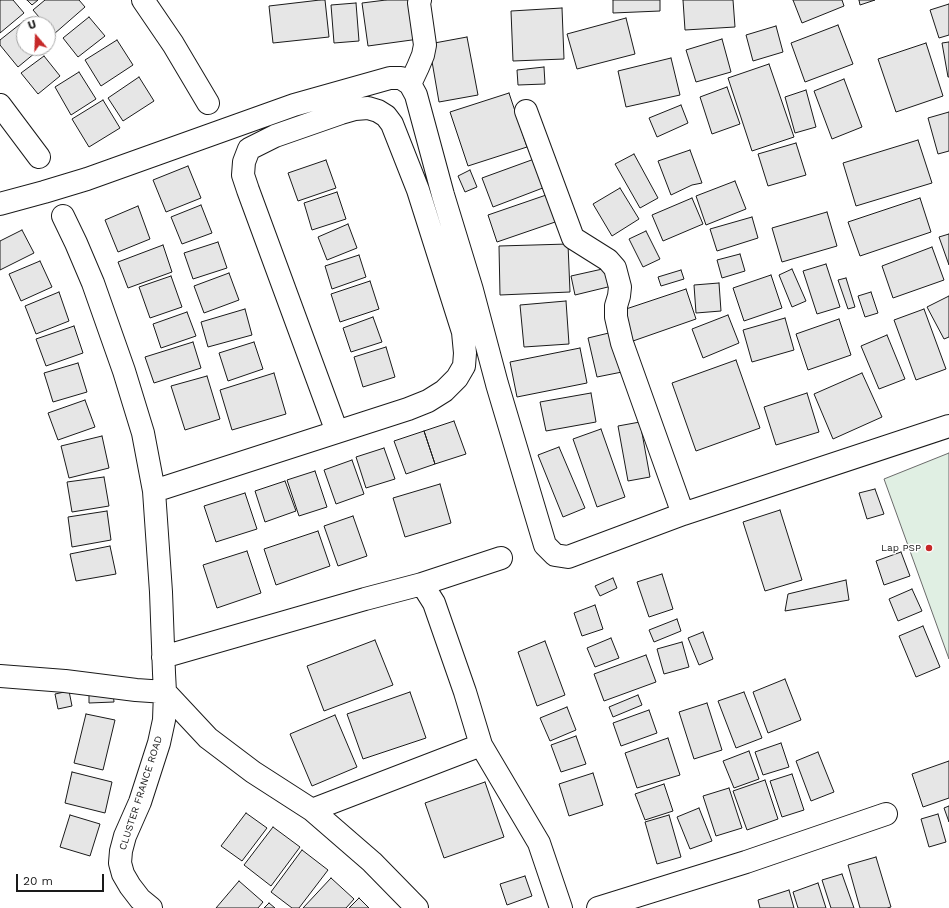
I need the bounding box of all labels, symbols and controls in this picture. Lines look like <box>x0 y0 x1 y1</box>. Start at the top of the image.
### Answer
north arrow <box>16 16 56 56</box>
text: U <box>26 18 38 33</box>
place label: Lap PSP <box>881 542 921 554</box>
marker: Lap PSP <box>924 543 934 553</box>
street label: CLUSTER FRANCE ROAD <box>117 734 165 852</box>
scale bar <box>18 866 106 892</box>
text: 20 m <box>23 874 53 888</box>

